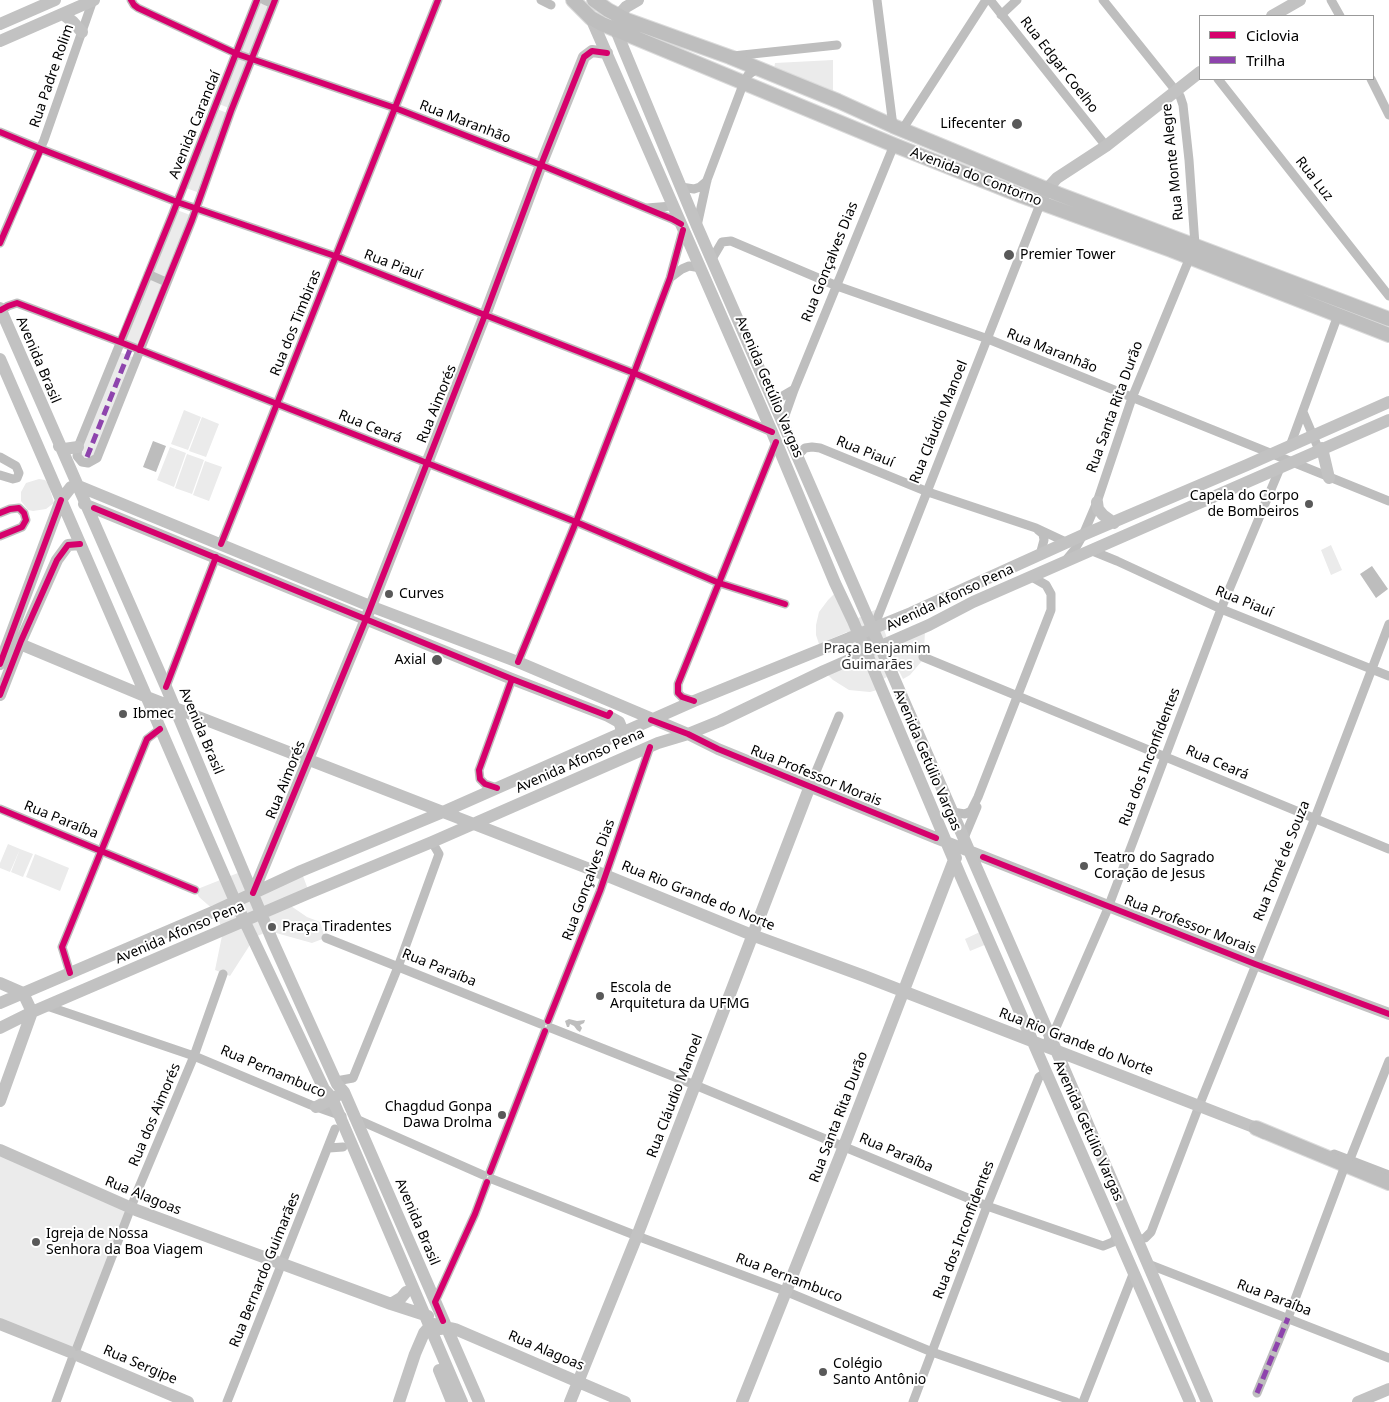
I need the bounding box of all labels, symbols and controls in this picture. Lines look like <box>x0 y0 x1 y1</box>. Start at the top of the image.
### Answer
street label: Rua Edgar Coelho <box>1016 14 1102 116</box>
legend <box>1199 15 1374 80</box>
street label: Rua Padre Rolim <box>26 22 78 130</box>
text: Ciclovia <box>1246 25 1299 45</box>
text: Trilha <box>1246 50 1285 70</box>
street label: Avenida Carandaí <box>166 68 224 182</box>
street label: Rua Maranhão <box>417 97 513 147</box>
street label: Rua Monte Alegre <box>1158 103 1188 221</box>
place label: Lifecenter <box>940 116 1006 132</box>
marker: Lifecenter <box>1010 117 1024 131</box>
street label: Avenida do Contorno <box>908 144 1044 210</box>
street label: Rua Luz <box>1292 154 1336 204</box>
street label: Rua Gonçalves Dias <box>798 199 862 325</box>
street label: Rua Piauí <box>361 246 425 284</box>
place label: Premier Tower <box>1020 247 1116 263</box>
marker: Premier Tower <box>1002 248 1016 262</box>
street label: Rua dos Timbiras <box>267 267 325 379</box>
street label: Avenida Brasil <box>12 314 64 406</box>
street label: Avenida Getúlio Vargas <box>732 314 806 460</box>
street label: Rua Maranhão <box>1004 325 1100 377</box>
street label: Rua Santa Rita Durão <box>1083 339 1147 475</box>
street label: Rua Cláudio Manoel <box>907 358 971 486</box>
street label: Rua Aimorés <box>414 362 460 446</box>
street label: Rua Ceará <box>336 407 404 447</box>
street label: Rua Piauí <box>834 433 896 471</box>
place label: Capela do Corpo de Bombeiros <box>1190 488 1299 520</box>
marker: Capela do Corpo de Bombeiros <box>1303 498 1315 510</box>
street label: Avenida Afonso Pena <box>884 561 1016 635</box>
street label: Rua Piauí <box>1213 583 1275 621</box>
place label: Curves <box>399 586 444 602</box>
marker: Curves <box>383 588 395 600</box>
park label: Praça Benjamim Guimarães <box>824 641 930 674</box>
place label: Axial <box>395 652 426 668</box>
marker: Axial <box>430 653 444 667</box>
street label: Avenida Brasil <box>175 685 227 777</box>
street label: Rua dos Inconfidentes <box>1116 685 1184 829</box>
street label: Avenida Getúlio Vargas <box>890 687 964 833</box>
place label: Ibmec <box>133 706 174 722</box>
marker: Ibmec <box>117 708 129 720</box>
street label: Avenida Afonso Pena <box>513 725 647 797</box>
street label: Rua Aimorés <box>263 738 309 822</box>
street label: Rua Professor Morais <box>748 742 884 810</box>
street label: Rua Ceará <box>1183 742 1251 784</box>
street label: Rua Paraíba <box>21 797 101 843</box>
street label: Rua Tomé de Souza <box>1250 798 1314 924</box>
street label: Rua Gonçalves Dias <box>559 817 619 943</box>
place label: Teatro do Sagrado Coração de Jesus <box>1094 850 1215 882</box>
street label: Rua Rio Grande do Norte <box>619 857 777 935</box>
marker: Teatro do Sagrado Coração de Jesus <box>1078 860 1090 872</box>
street label: Rua Professor Morais <box>1122 892 1258 958</box>
street label: Avenida Afonso Pena <box>113 898 247 968</box>
place label: Praça Tiradentes <box>282 919 392 935</box>
marker: Praça Tiradentes <box>266 921 278 933</box>
street label: Rua Paraíba <box>399 945 479 991</box>
place label: Escola de Arquitetura da UFMG <box>610 980 749 1012</box>
marker: Escola de Arquitetura da UFMG <box>594 990 606 1002</box>
street label: Rua Rio Grande do Norte <box>996 1005 1156 1079</box>
street label: Rua Cláudio Manoel <box>644 1032 706 1160</box>
street label: Rua Pernambuco <box>218 1042 328 1102</box>
street label: Rua Santa Rita Durão <box>806 1049 872 1185</box>
street label: Avenida Getúlio Vargas <box>1049 1058 1127 1204</box>
street label: Rua dos Aimorés <box>126 1061 184 1169</box>
place label: Chagdud Gonpa Dawa Drolma <box>385 1099 492 1132</box>
marker: Chagdud Gonpa Dawa Drolma <box>496 1109 508 1121</box>
street label: Rua Paraíba <box>857 1130 935 1176</box>
street label: Rua dos Inconfidentes <box>930 1158 998 1302</box>
street label: Rua Alagoas <box>102 1173 184 1219</box>
street label: Avenida Brasil <box>391 1176 443 1268</box>
street label: Rua Bernardo Guimarães <box>226 1190 304 1350</box>
place label: Igreja de Nossa Senhora da Boa Viagem <box>46 1226 203 1258</box>
marker: Igreja de Nossa Senhora da Boa Viagem <box>30 1236 42 1248</box>
street label: Rua Pernambuco <box>733 1250 845 1306</box>
street label: Rua Paraíba <box>1234 1276 1314 1320</box>
street label: Rua Alagoas <box>505 1327 587 1375</box>
street label: Rua Sergipe <box>100 1342 180 1388</box>
place label: Colégio Santo Antônio <box>833 1356 926 1388</box>
marker: Colégio Santo Antônio <box>817 1366 829 1378</box>

